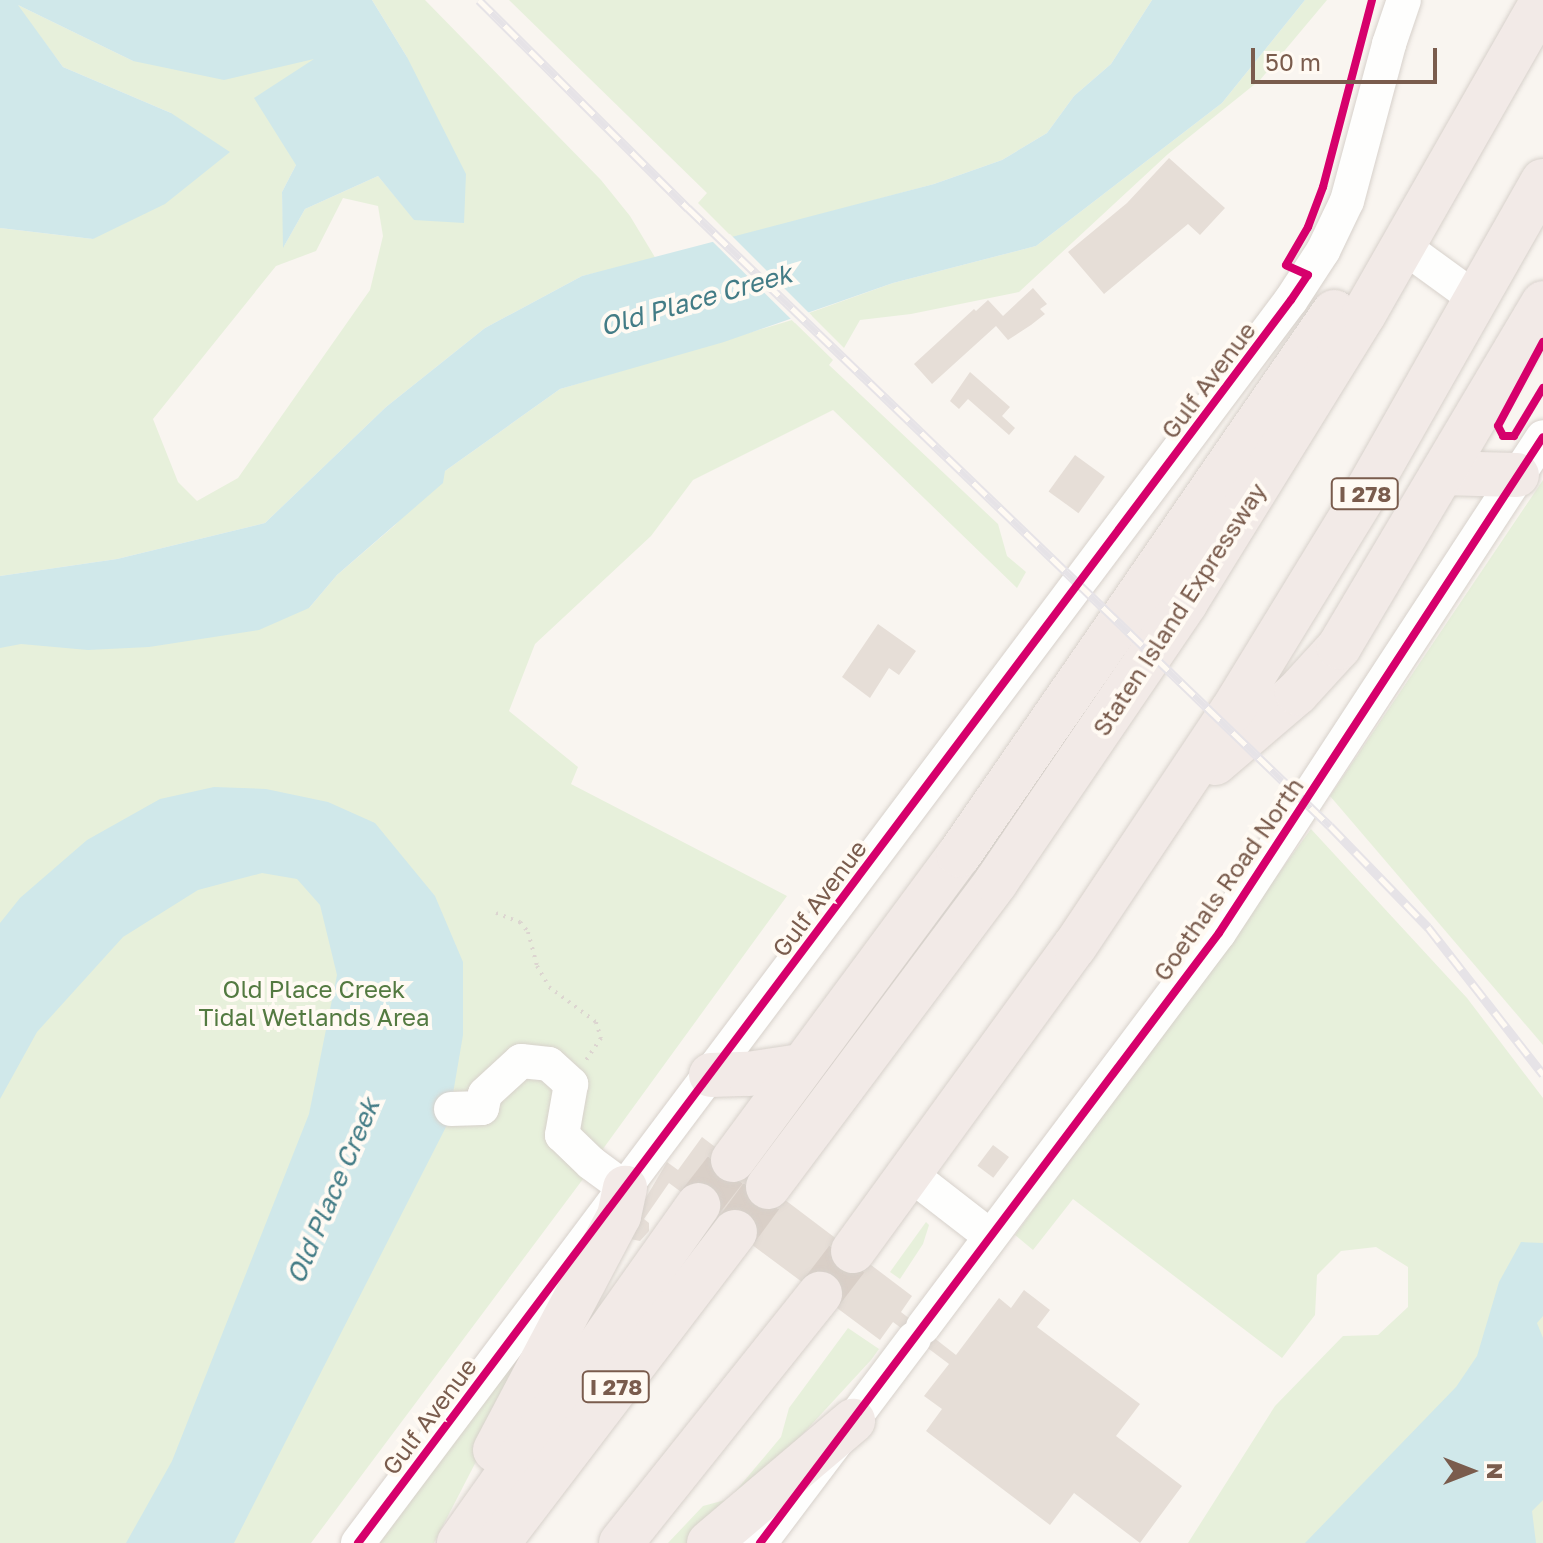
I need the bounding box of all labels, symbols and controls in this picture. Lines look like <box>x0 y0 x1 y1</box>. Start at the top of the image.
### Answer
scale bar <box>1255 32 1441 82</box>
text: 50 m <box>1265 47 1321 76</box>
water label: Old Place Creek <box>597 258 795 342</box>
street label: Gulf Avenue <box>1155 316 1261 444</box>
road number: I 278 <box>1329 476 1401 512</box>
street label: Staten Island Expressway <box>1086 477 1272 741</box>
street label: Goethals Road North <box>1147 772 1309 986</box>
street label: Gulf Avenue <box>766 834 872 962</box>
park label: Old Place Creek Tidal Wetlands Area <box>198 975 430 1031</box>
water label: Old Place Creek <box>280 1094 386 1288</box>
street label: Gulf Avenue <box>376 1352 482 1480</box>
road number: I 278 <box>580 1369 652 1405</box>
north arrow <box>1431 1431 1511 1511</box>
text: N <box>1482 1463 1509 1479</box>

